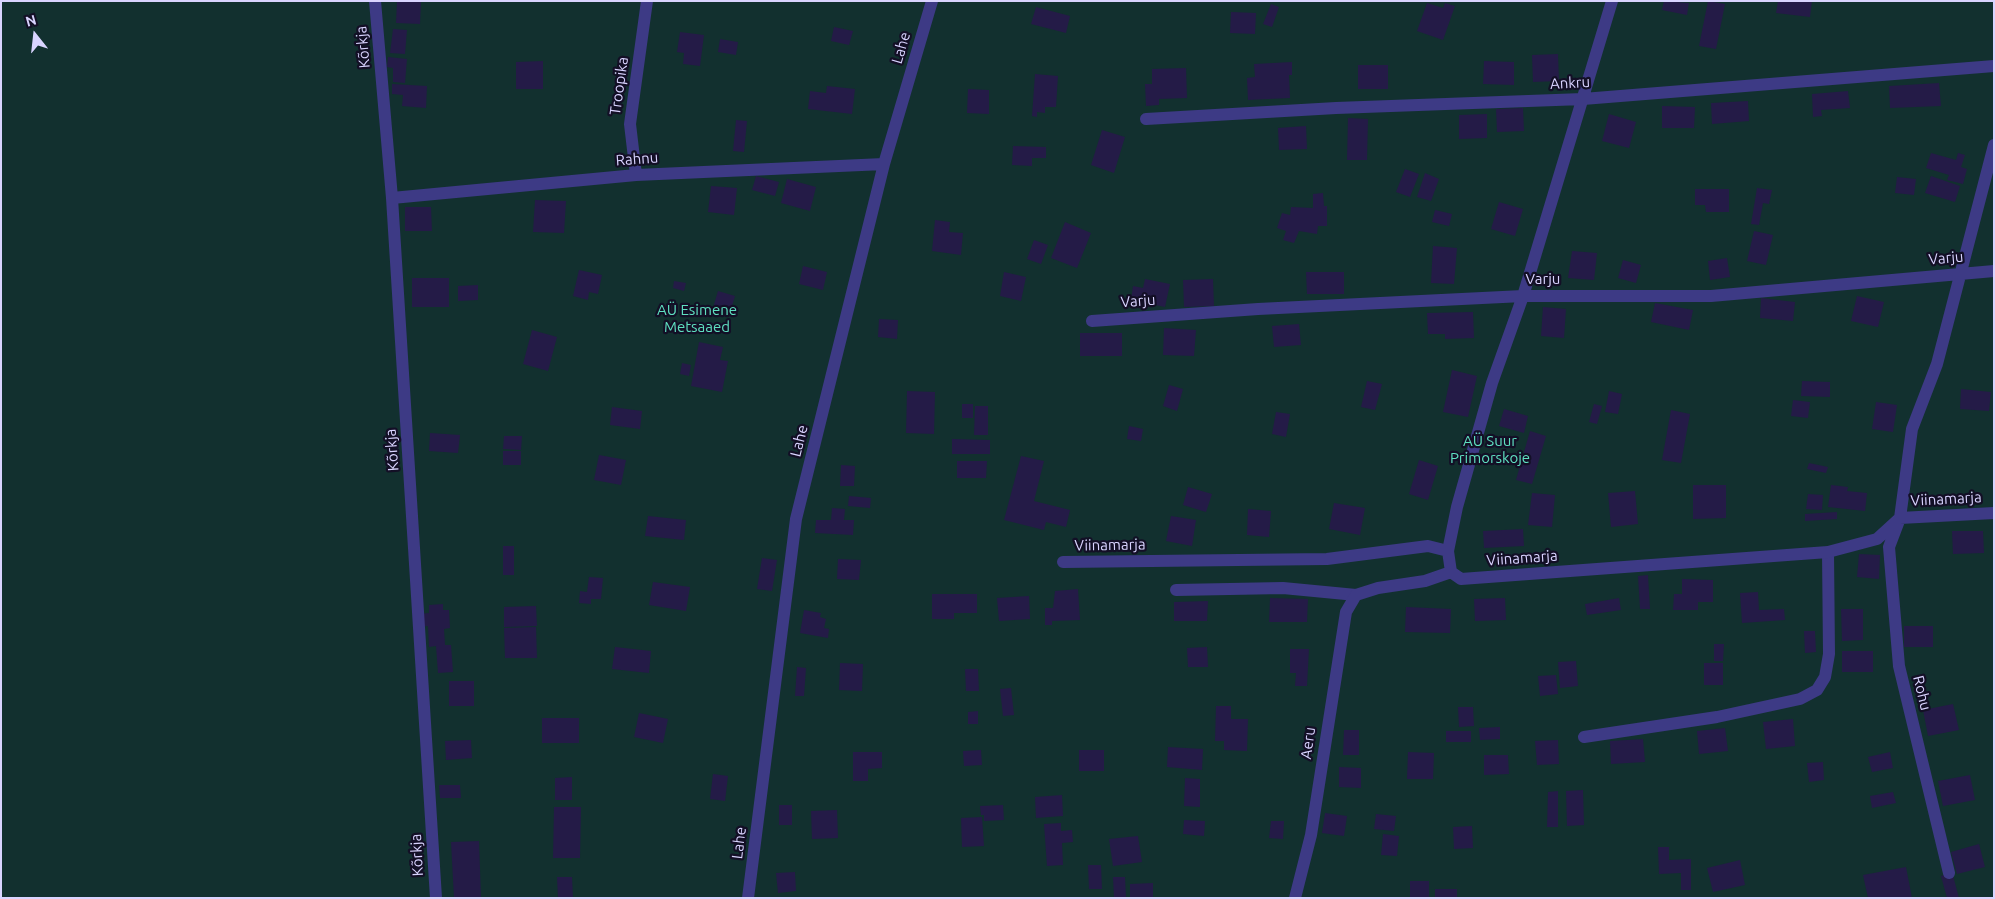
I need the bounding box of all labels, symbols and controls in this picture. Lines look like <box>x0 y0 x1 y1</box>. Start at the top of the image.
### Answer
north arrow <box>10 10 60 60</box>
text: N <box>24 11 38 30</box>
street label: Kõrkja <box>352 25 374 69</box>
street label: Lahe <box>888 30 914 66</box>
street label: Troopika <box>606 56 632 116</box>
street label: Ankru <box>1549 73 1591 93</box>
street label: Rahnu <box>615 149 659 169</box>
street label: Varju <box>1928 248 1964 268</box>
street label: Varju <box>1526 270 1560 288</box>
street label: Varju <box>1120 291 1156 311</box>
park label: AÜ Esimene Metsaaed <box>657 301 737 336</box>
street label: Lahe <box>786 423 812 459</box>
street label: Kõrkja <box>382 428 402 472</box>
park label: AÜ Suur Primorskoje <box>1450 432 1530 467</box>
street label: Viinamarja <box>1910 488 1982 510</box>
street label: Viinamarja <box>1074 535 1146 555</box>
street label: Viinamarja <box>1486 547 1558 569</box>
street label: Rohu <box>1909 674 1935 712</box>
street label: Aeru <box>1297 726 1319 760</box>
street label: Lahe <box>728 826 750 860</box>
street label: Kõrkja <box>407 833 427 877</box>

